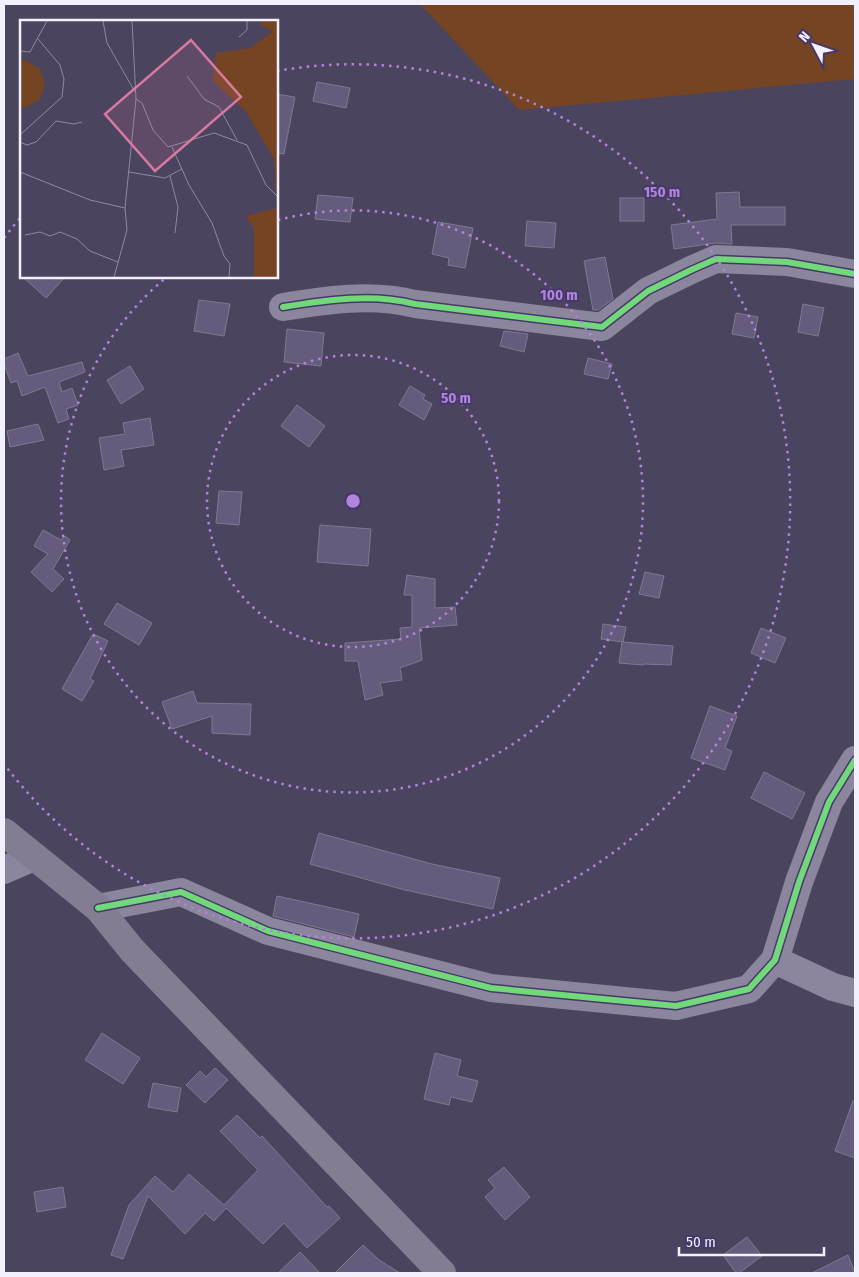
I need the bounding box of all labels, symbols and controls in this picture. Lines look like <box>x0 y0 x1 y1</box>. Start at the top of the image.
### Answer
inset map <box>20 20 278 278</box>
north arrow <box>789 20 839 70</box>
text: N <box>795 28 814 46</box>
text: 150 m <box>644 183 680 201</box>
text: 100 m <box>540 286 578 304</box>
text: 50 m <box>441 389 471 407</box>
centre of rings <box>344 492 362 510</box>
scale bar <box>679 1224 824 1256</box>
text: 50 m <box>686 1233 716 1251</box>

